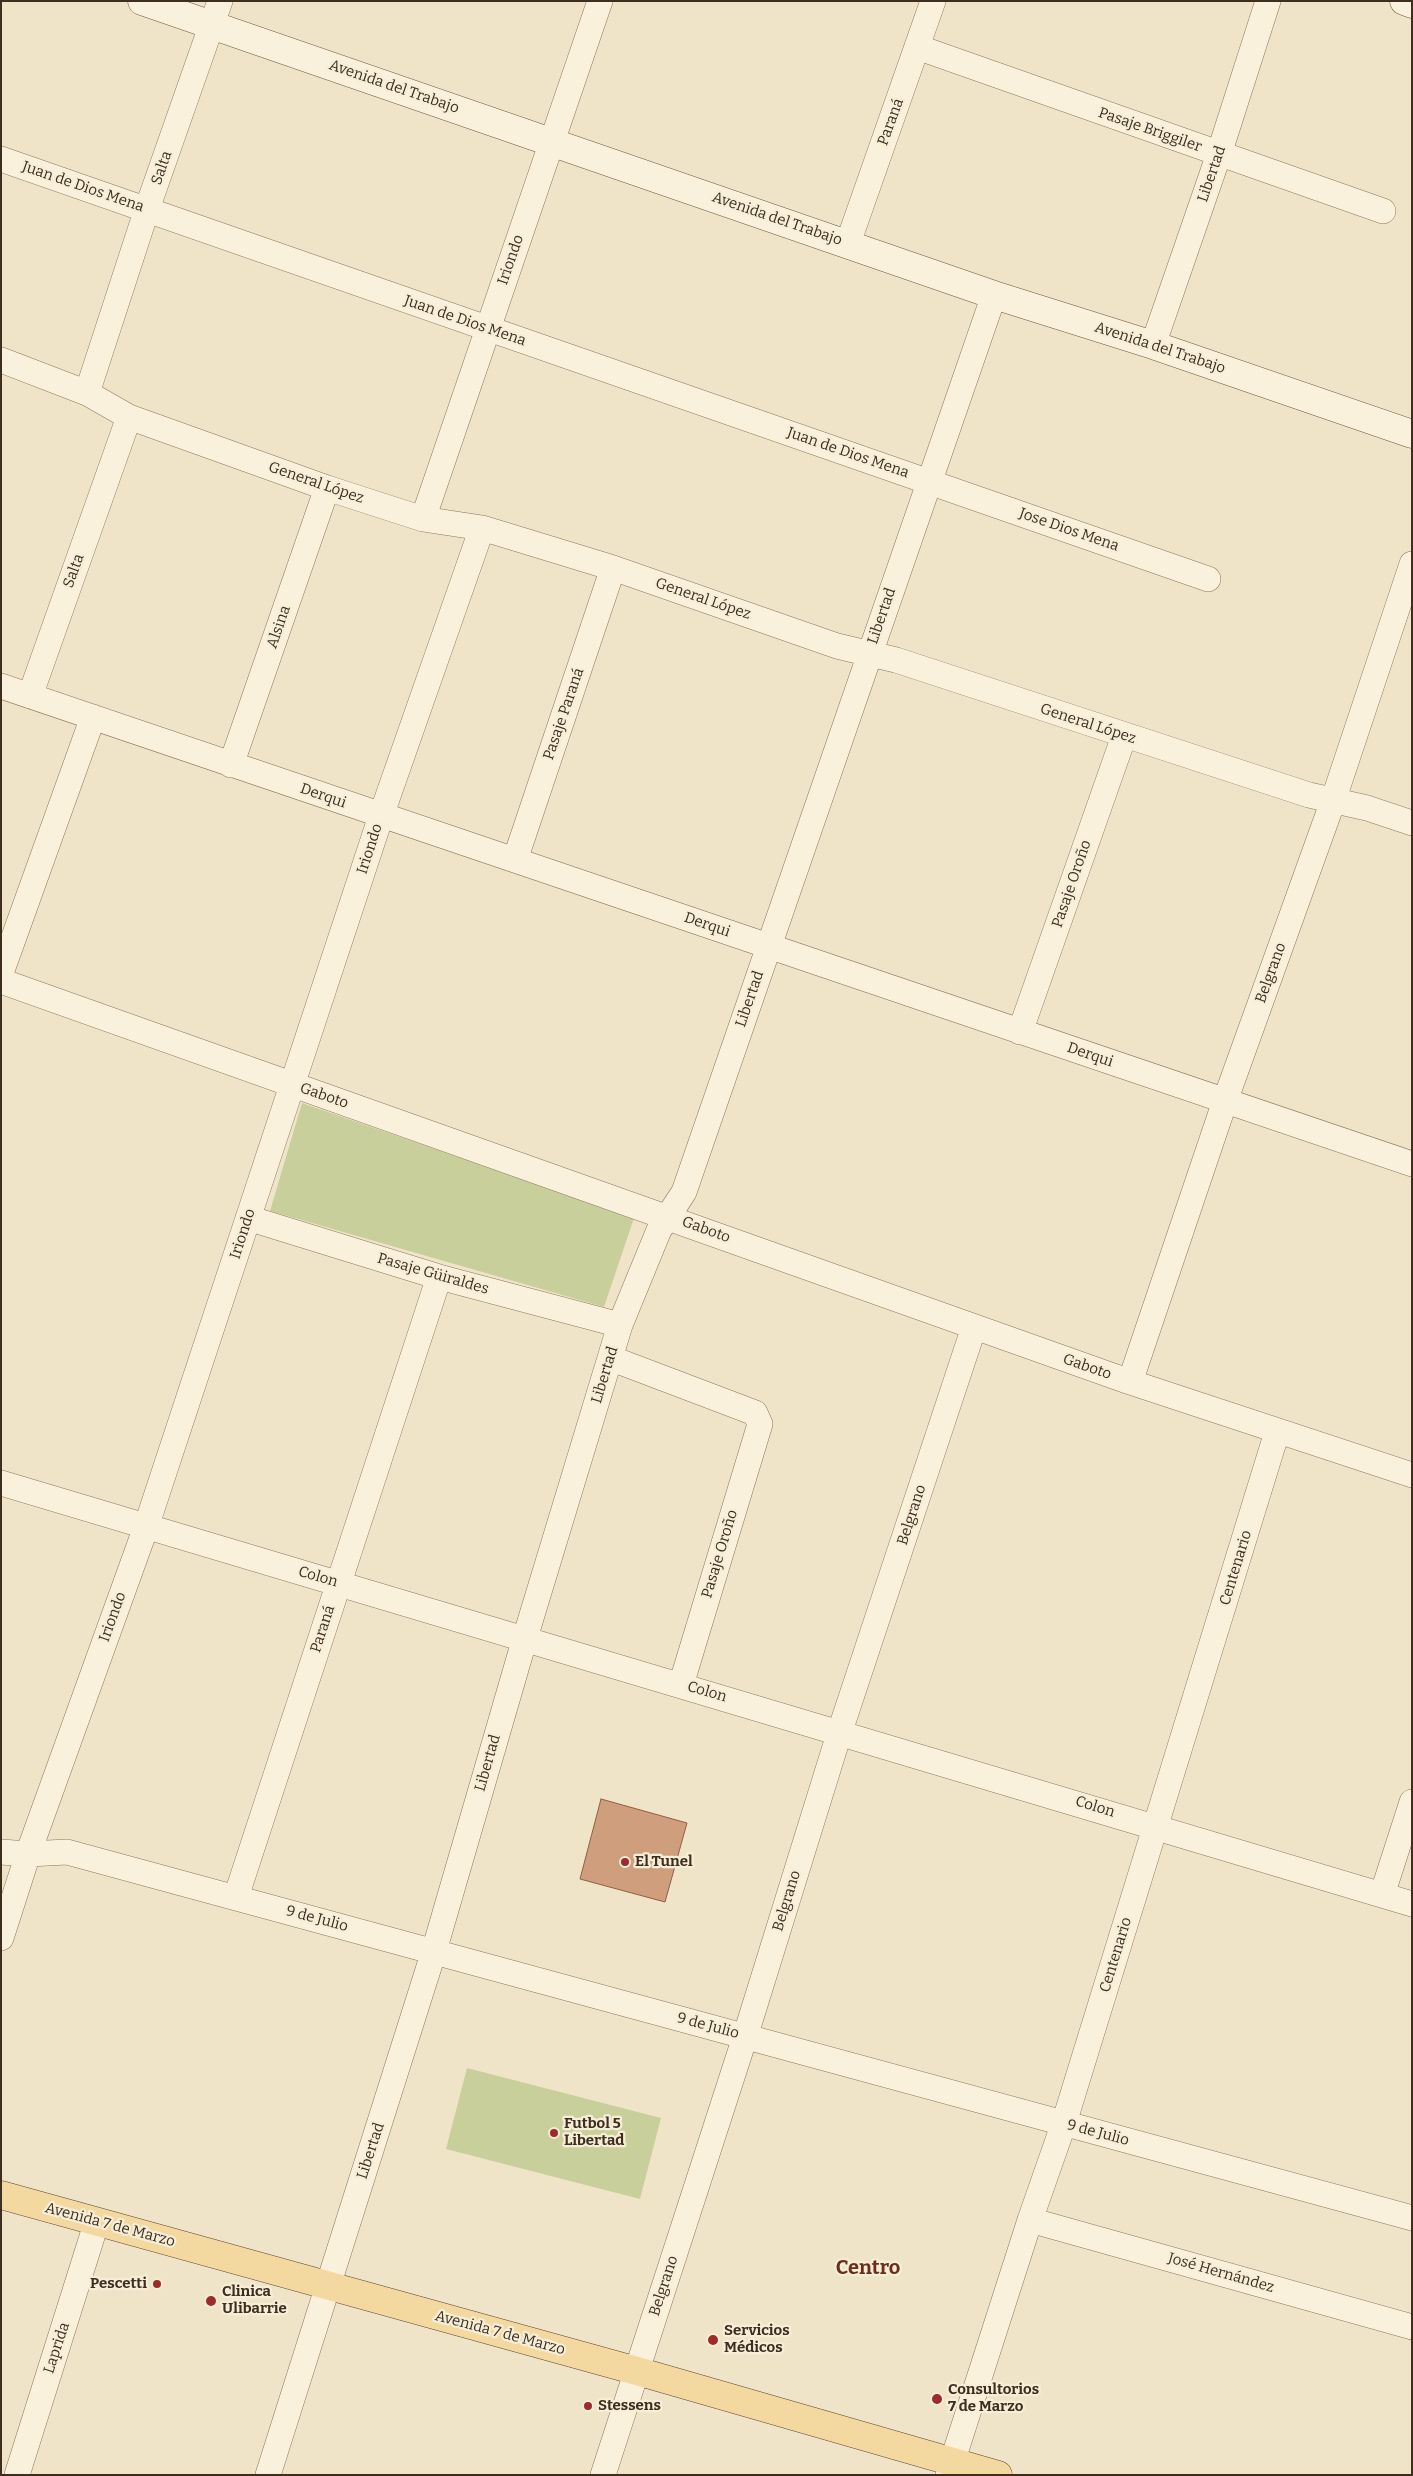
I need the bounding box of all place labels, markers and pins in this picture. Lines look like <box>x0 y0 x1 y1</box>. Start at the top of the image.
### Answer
place label: El Tunel <box>635 1853 693 1871</box>
marker: El Tunel <box>619 1856 631 1868</box>
place label: Futbol 5 Libertad <box>564 2115 624 2150</box>
marker: Futbol 5 Libertad <box>548 2127 560 2139</box>
place label: Pescetti <box>90 2275 147 2293</box>
marker: Pescetti <box>151 2278 163 2290</box>
place label: Clinica Ulibarrie <box>222 2283 287 2318</box>
marker: Clinica Ulibarrie <box>204 2294 218 2308</box>
place label: Servicios Médicos <box>724 2322 790 2357</box>
marker: Servicios Médicos <box>706 2333 720 2347</box>
place label: Consultorios 7 de Marzo <box>948 2381 1039 2416</box>
marker: Consultorios 7 de Marzo <box>930 2392 944 2406</box>
place label: Stessens <box>598 2397 661 2415</box>
marker: Stessens <box>582 2400 594 2412</box>

